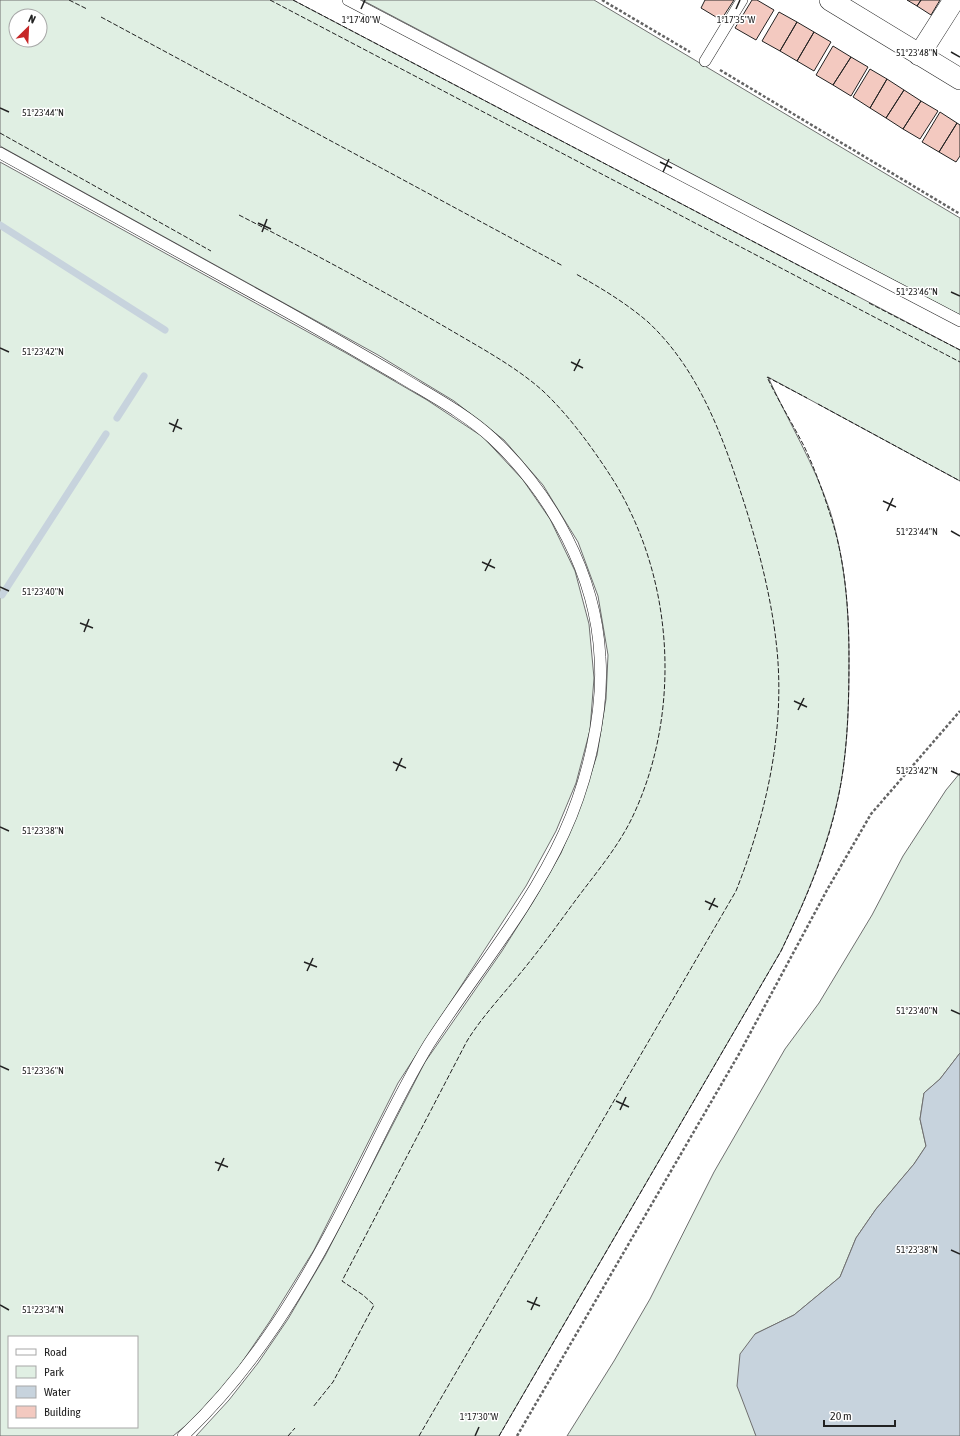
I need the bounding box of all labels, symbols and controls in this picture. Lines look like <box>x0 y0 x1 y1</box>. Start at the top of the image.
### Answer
north arrow <box>8 8 48 48</box>
text: N <box>27 12 37 26</box>
text: 1°17'40"W <box>342 14 381 25</box>
text: 1°17'35"W <box>717 14 756 25</box>
text: 51°23'48"N <box>896 47 938 58</box>
text: 51°23'44"N <box>22 107 64 118</box>
text: 51°23'46"N <box>896 286 938 297</box>
text: 51°23'42"N <box>22 346 64 357</box>
text: 51°23'44"N <box>896 526 938 537</box>
text: 51°23'40"N <box>22 586 64 597</box>
text: 51°23'42"N <box>896 765 938 776</box>
text: 51°23'38"N <box>22 825 64 836</box>
text: 51°23'40"N <box>896 1005 938 1016</box>
text: 51°23'36"N <box>22 1065 64 1076</box>
text: 51°23'38"N <box>896 1244 938 1255</box>
text: 51°23'34"N <box>22 1304 64 1315</box>
legend <box>8 1336 138 1428</box>
text: Road <box>44 1345 67 1359</box>
text: Park <box>44 1365 65 1379</box>
text: Water <box>44 1385 71 1399</box>
scale bar <box>824 1402 895 1428</box>
text: Building <box>44 1405 82 1419</box>
text: 20 m <box>830 1409 852 1423</box>
text: 1°17'30"W <box>460 1411 499 1422</box>

